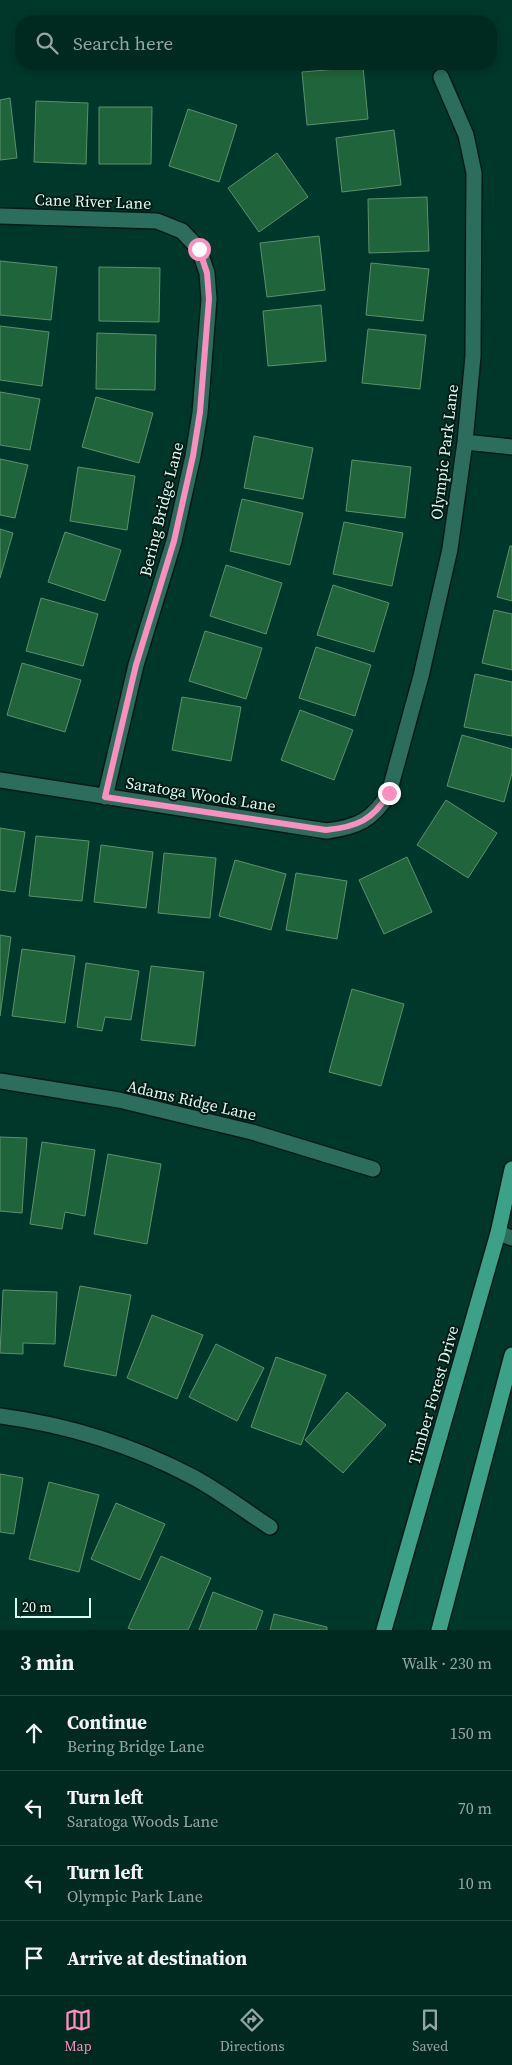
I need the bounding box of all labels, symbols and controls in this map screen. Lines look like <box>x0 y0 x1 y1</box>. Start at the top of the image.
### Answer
search box <box>15 15 497 70</box>
icon: search <box>33 29 61 57</box>
text: Search here <box>73 30 173 56</box>
street label: Cane River Lane <box>34 188 152 214</box>
route start <box>188 238 211 261</box>
street label: Olympic Park Lane <box>425 383 463 521</box>
street label: Bering Bridge Lane <box>134 440 188 578</box>
street label: Saratoga Woods Lane <box>125 771 277 817</box>
route end <box>378 782 401 805</box>
street label: Adams Ridge Lane <box>125 1074 259 1126</box>
street label: Timber Forest Drive <box>403 1323 463 1467</box>
scale bar <box>15 1595 91 1618</box>
text: 20 m <box>22 1597 52 1617</box>
text: 3 min <box>20 1648 75 1677</box>
text: Walk · 230 m <box>402 1652 492 1674</box>
text: Continue <box>67 1709 147 1735</box>
icon: ahead <box>20 1719 48 1747</box>
text: 150 m <box>450 1722 492 1744</box>
text: Bering Bridge Lane <box>67 1735 204 1757</box>
text: Turn left <box>67 1784 143 1810</box>
icon: left <box>20 1794 48 1822</box>
text: 70 m <box>458 1797 492 1819</box>
text: Saratoga Woods Lane <box>67 1810 218 1832</box>
text: Turn left <box>67 1859 143 1885</box>
icon: left <box>20 1869 48 1897</box>
text: 10 m <box>458 1872 492 1894</box>
text: Olympic Park Lane <box>67 1885 203 1907</box>
icon: arrive <box>20 1944 48 1972</box>
text: Arrive at destination <box>67 1945 247 1971</box>
tab: Map <box>64 2006 92 2056</box>
tab: Directions <box>220 2006 284 2056</box>
tab: Saved <box>412 2006 448 2056</box>

